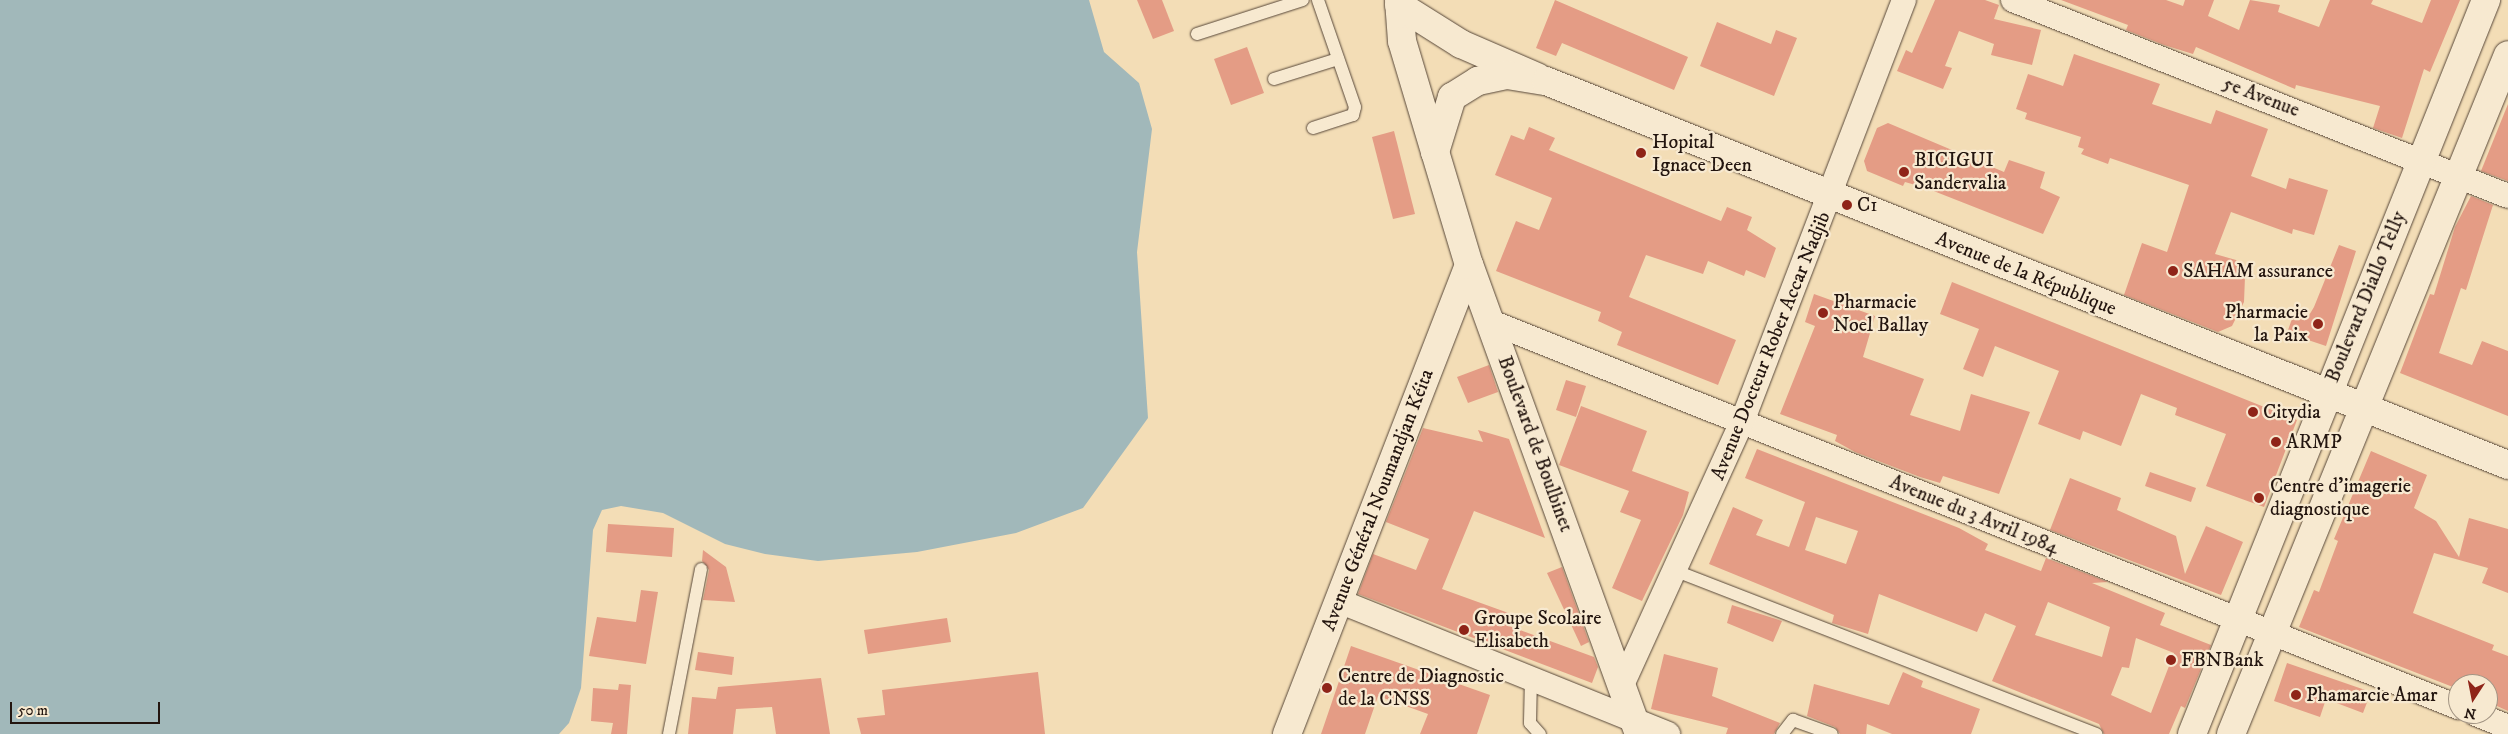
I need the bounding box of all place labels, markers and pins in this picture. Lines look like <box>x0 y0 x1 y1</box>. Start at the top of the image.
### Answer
place label: Hopital Ignace Deen <box>1652 130 1752 177</box>
marker: Hopital Ignace Deen <box>1634 146 1648 160</box>
place label: BICIGUI Sandervalia <box>1914 148 2006 195</box>
marker: BICIGUI Sandervalia <box>1898 166 1910 178</box>
place label: C1 <box>1857 193 1878 217</box>
marker: C1 <box>1841 199 1853 211</box>
place label: SAHAM assurance <box>2183 259 2333 283</box>
marker: SAHAM assurance <box>2167 265 2179 277</box>
place label: Pharmacie Noel Ballay <box>1833 290 1928 337</box>
place label: Pharmacie la Paix <box>2224 300 2308 347</box>
marker: Pharmacie Noel Ballay <box>1817 307 1829 319</box>
marker: Pharmacie la Paix <box>2312 318 2324 330</box>
place label: Citydia <box>2263 400 2321 424</box>
marker: Citydia <box>2247 406 2259 418</box>
place label: ARMP <box>2286 430 2342 454</box>
marker: ARMP <box>2270 436 2282 448</box>
place label: Centre d'imagerie diagnostique <box>2270 474 2411 521</box>
marker: Centre d'imagerie diagnostique <box>2252 491 2266 505</box>
place label: Groupe Scolaire Elisabeth <box>1474 606 1602 653</box>
marker: Groupe Scolaire Elisabeth <box>1458 624 1470 636</box>
place label: FBNBank <box>2181 648 2264 672</box>
marker: FBNBank <box>2165 654 2177 666</box>
place label: Centre de Diagnostic de la CNSS <box>1338 664 1504 711</box>
marker: Centre de Diagnostic de la CNSS <box>1320 681 1334 695</box>
place label: Phamarcie Amar <box>2306 683 2438 707</box>
marker: Phamarcie Amar <box>2290 689 2302 701</box>

